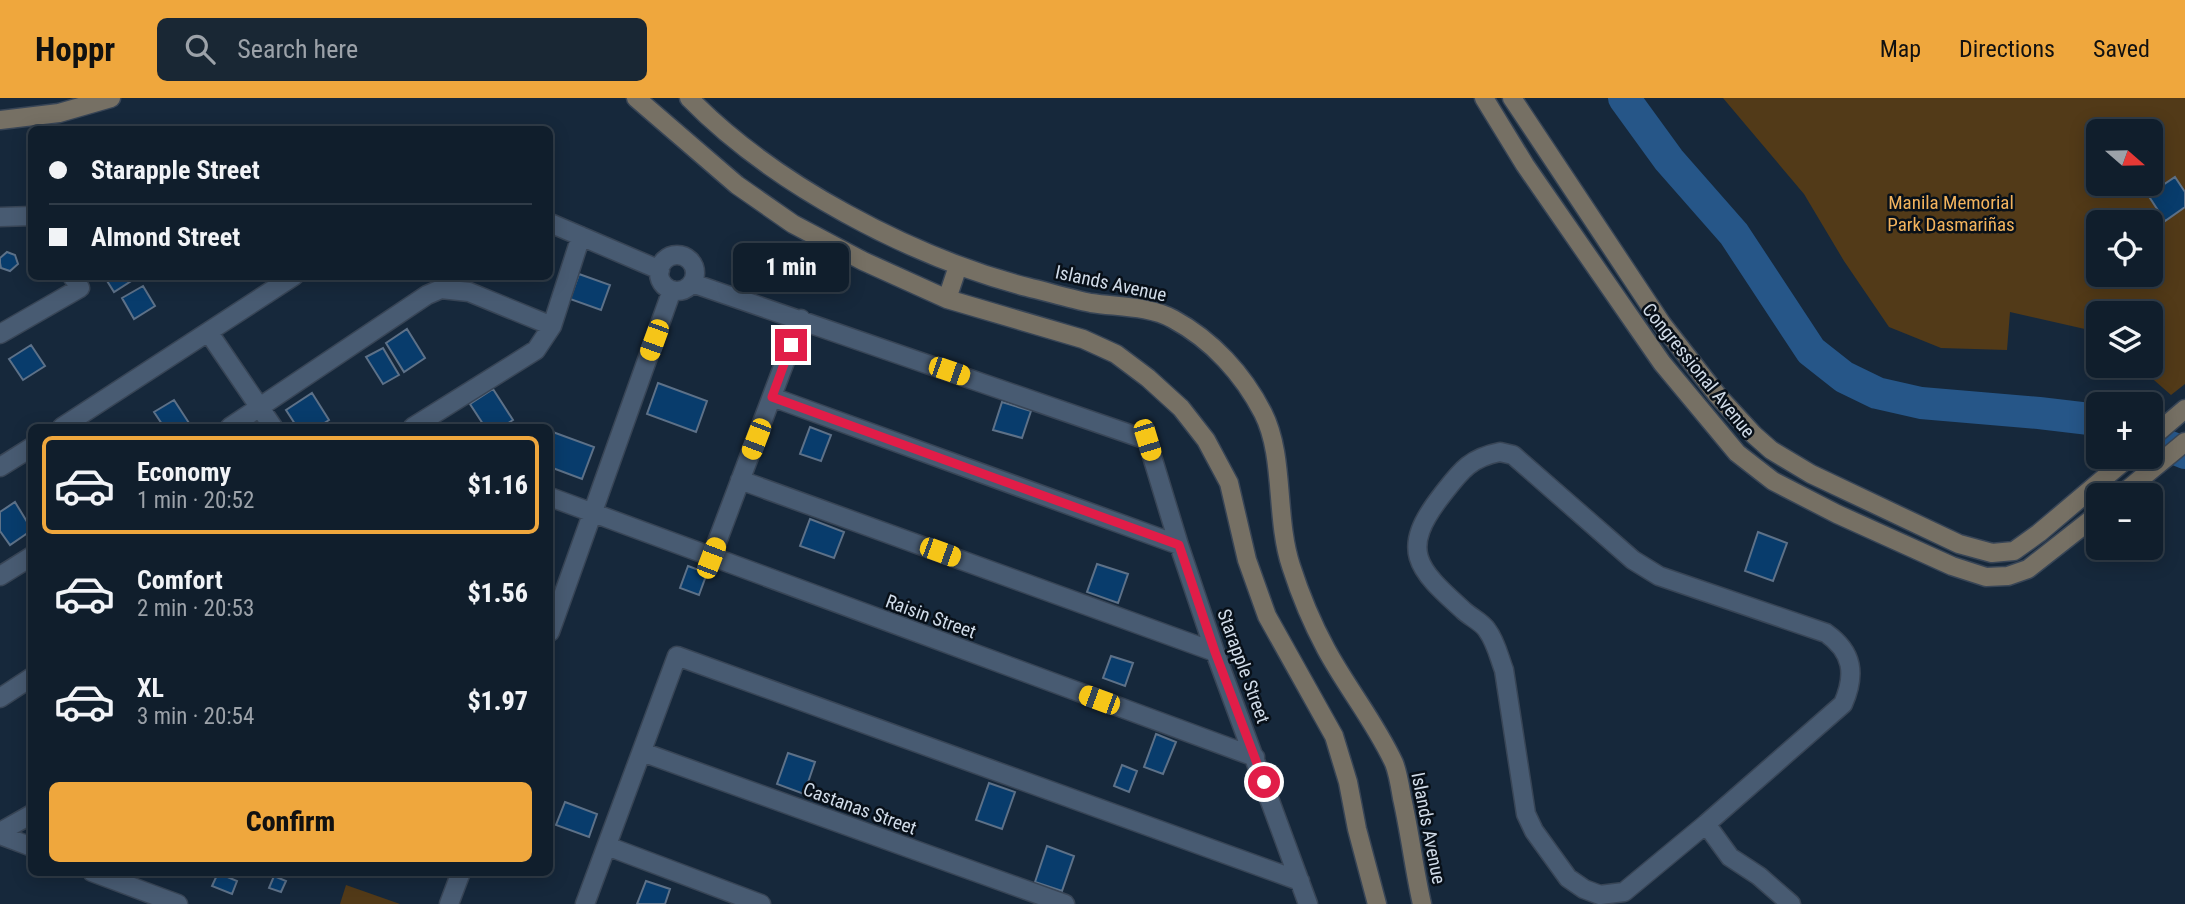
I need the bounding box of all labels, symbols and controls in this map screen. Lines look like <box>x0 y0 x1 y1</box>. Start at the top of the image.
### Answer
search box <box>157 18 647 81</box>
text: Hoppr <box>35 30 115 69</box>
icon: search <box>181 30 219 68</box>
text: Search here <box>237 34 358 64</box>
text: Map <box>1880 35 1921 63</box>
text: Directions <box>1959 35 2055 63</box>
text: Saved <box>2093 35 2150 63</box>
north arrow <box>2086 119 2163 196</box>
map controls <box>2086 119 2163 560</box>
text: Starapple Street <box>91 155 260 185</box>
park label: Manila Memorial Park Dasmariñas <box>1887 191 2015 236</box>
button: locate <box>2086 210 2163 287</box>
text: Almond Street <box>91 222 240 252</box>
callout: 1 min <box>733 244 849 292</box>
text: 1 min <box>765 254 817 281</box>
street label: Islands Avenue <box>1053 260 1169 307</box>
street label: Congressional Avenue <box>1637 298 1760 442</box>
button: layers <box>2086 301 2163 378</box>
car <box>637 317 672 363</box>
route end <box>775 329 807 361</box>
car <box>926 354 973 388</box>
button: + <box>2086 392 2163 469</box>
car <box>739 416 774 462</box>
car <box>1131 417 1164 463</box>
icon: car <box>53 454 116 517</box>
text: Economy <box>137 457 231 487</box>
text: $1.16 <box>467 470 528 500</box>
button: − <box>2086 483 2163 560</box>
text: 1 min · 20:52 <box>137 487 254 514</box>
car <box>694 535 729 581</box>
car <box>917 535 964 569</box>
icon: car <box>53 562 116 625</box>
text: Comfort <box>137 565 223 595</box>
text: $1.56 <box>467 578 528 608</box>
street label: Raisin Street <box>882 589 979 643</box>
text: 2 min · 20:53 <box>137 595 254 622</box>
street label: Starapple Street <box>1212 606 1275 726</box>
icon: car <box>53 670 116 733</box>
text: XL <box>137 673 164 703</box>
car <box>1076 683 1123 717</box>
text: $1.97 <box>467 686 528 716</box>
text: 3 min · 20:54 <box>137 703 254 730</box>
route start <box>1248 766 1280 798</box>
street label: Islands Avenue <box>1406 770 1451 886</box>
street label: Castanas Street <box>800 777 920 840</box>
button: Confirm <box>49 782 532 862</box>

